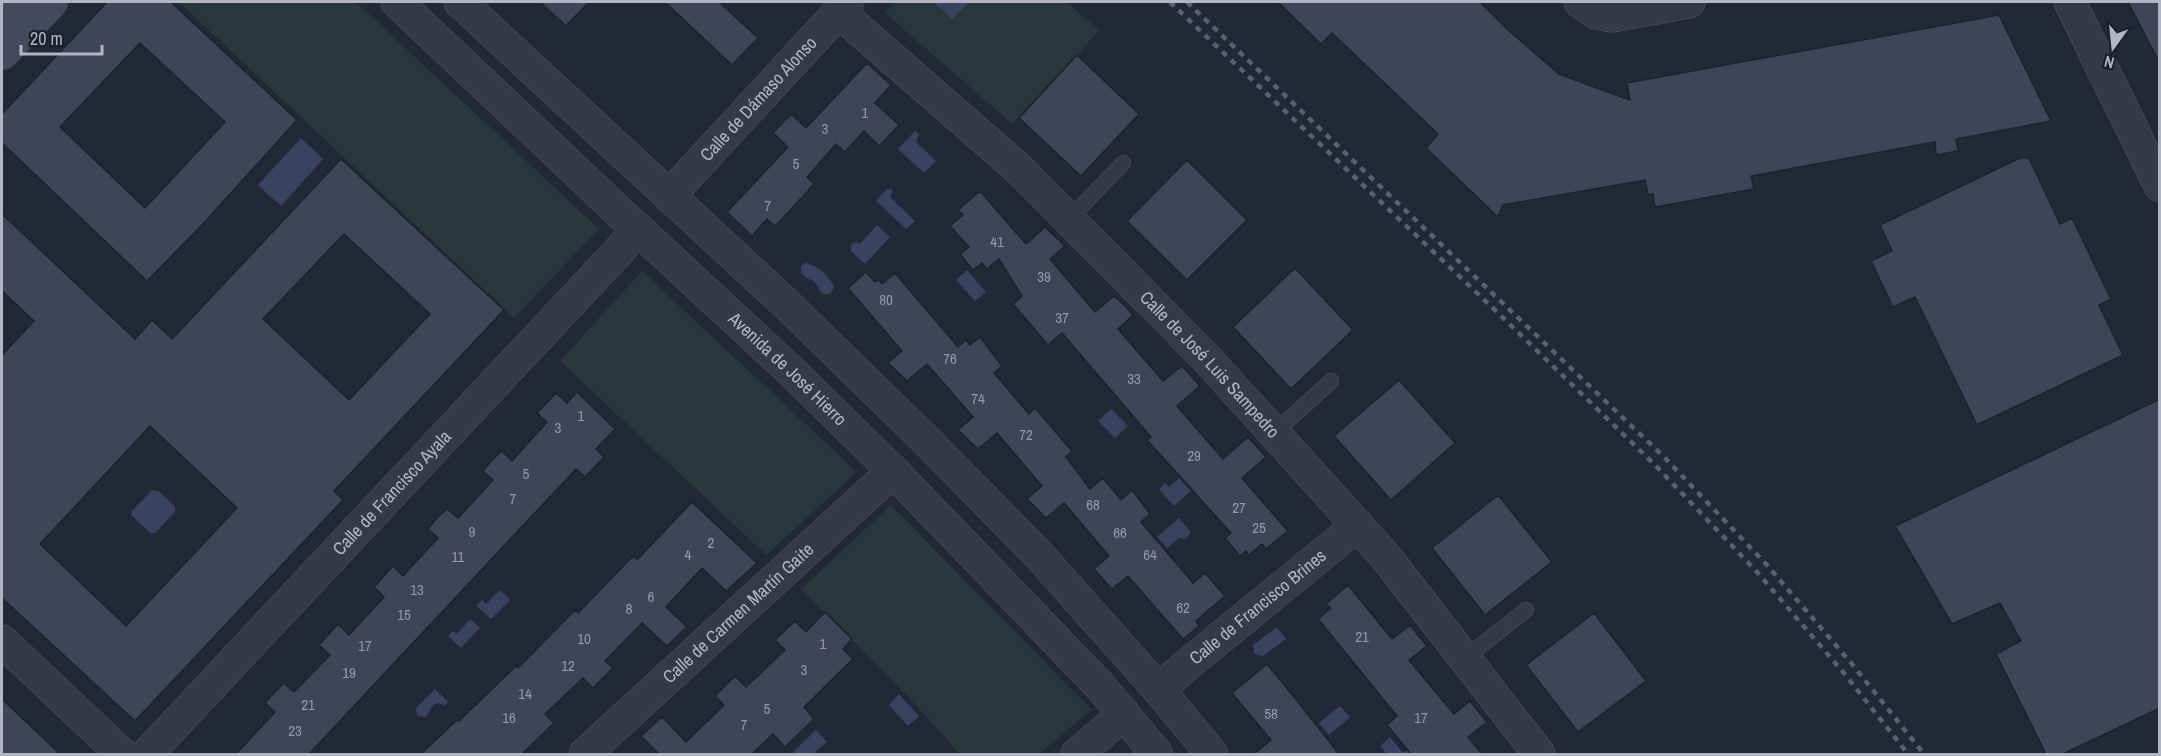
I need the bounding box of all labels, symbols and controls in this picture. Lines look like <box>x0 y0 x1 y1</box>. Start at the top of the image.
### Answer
scale bar <box>21 18 102 56</box>
north arrow <box>2083 18 2143 78</box>
text: 20 m <box>30 26 63 51</box>
street label: Calle de Dámaso Alonso <box>694 31 822 167</box>
text: N <box>2102 51 2117 74</box>
house number: 1 <box>862 102 869 123</box>
house number: 3 <box>822 118 829 139</box>
house number: 5 <box>793 153 800 174</box>
house number: 7 <box>765 195 772 216</box>
house number: 41 <box>990 231 1004 252</box>
house number: 39 <box>1037 266 1051 287</box>
street label: Calle de José Luis Sampedro <box>1134 285 1286 443</box>
house number: 80 <box>879 289 893 310</box>
street label: Avenida de José Hierro <box>722 306 853 431</box>
house number: 37 <box>1055 307 1069 328</box>
house number: 76 <box>943 348 957 369</box>
house number: 33 <box>1127 368 1141 389</box>
house number: 74 <box>971 388 985 409</box>
house number: 1 <box>578 405 585 426</box>
house number: 3 <box>555 417 562 438</box>
house number: 72 <box>1019 424 1033 445</box>
street label: Calle de Francisco Ayala <box>327 425 457 561</box>
house number: 29 <box>1187 445 1201 466</box>
house number: 5 <box>523 463 530 484</box>
house number: 7 <box>510 488 517 509</box>
house number: 68 <box>1086 494 1100 515</box>
house number: 27 <box>1232 497 1246 518</box>
house number: 25 <box>1252 517 1266 538</box>
house number: 9 <box>469 521 476 542</box>
house number: 66 <box>1113 522 1127 543</box>
house number: 2 <box>708 532 715 553</box>
street label: Calle de Carmen Martín Gaite <box>657 537 819 689</box>
street label: Calle de Francisco Brines <box>1184 543 1331 670</box>
house number: 4 <box>685 544 692 565</box>
house number: 64 <box>1143 544 1157 565</box>
house number: 11 <box>452 546 465 567</box>
house number: 13 <box>410 579 424 600</box>
house number: 6 <box>648 586 655 607</box>
house number: 62 <box>1176 597 1190 618</box>
house number: 8 <box>626 598 633 619</box>
house number: 15 <box>397 604 411 625</box>
house number: 21 <box>1355 626 1369 647</box>
house number: 10 <box>577 628 591 649</box>
house number: 1 <box>820 633 827 654</box>
house number: 17 <box>358 635 372 656</box>
house number: 12 <box>561 655 575 676</box>
house number: 3 <box>801 659 808 680</box>
house number: 19 <box>342 662 356 683</box>
house number: 14 <box>518 683 532 704</box>
house number: 21 <box>301 694 315 715</box>
house number: 5 <box>764 698 771 719</box>
house number: 58 <box>1264 703 1278 724</box>
house number: 16 <box>502 707 516 728</box>
house number: 17 <box>1414 707 1428 728</box>
house number: 7 <box>741 714 748 735</box>
house number: 23 <box>288 720 302 741</box>

